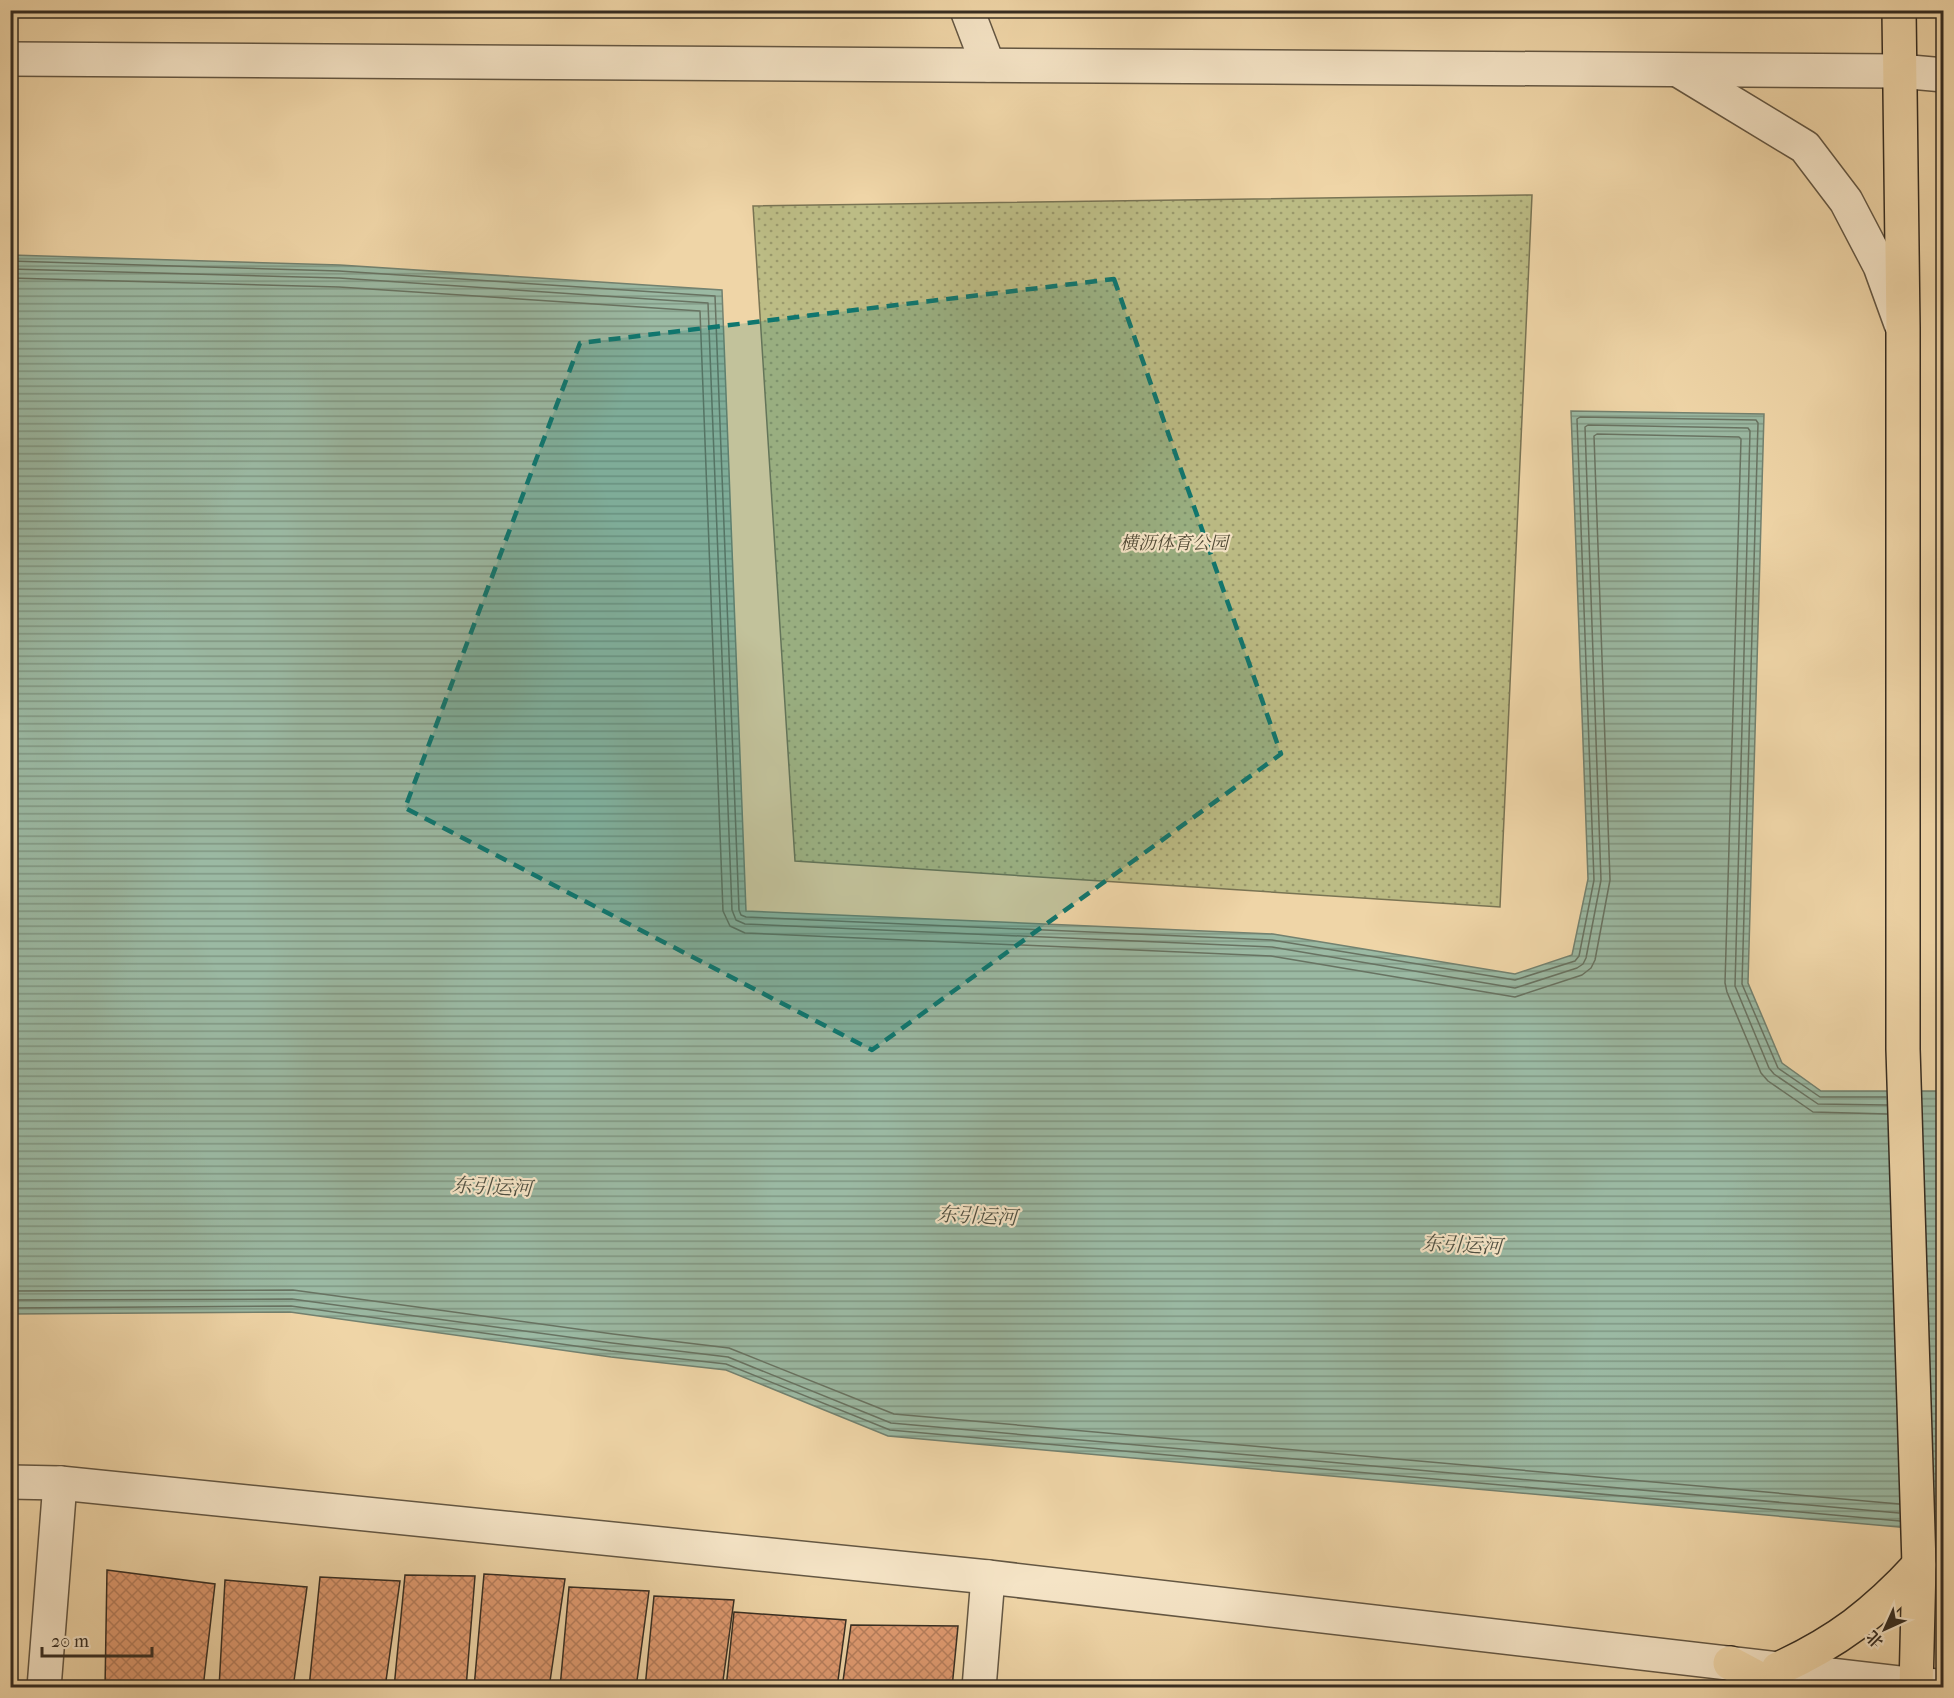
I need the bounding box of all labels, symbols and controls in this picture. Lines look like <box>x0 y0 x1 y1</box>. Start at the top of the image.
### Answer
park label: 横沥体育公园 <box>1120 533 1231 554</box>
water label: 东引运河 <box>451 1173 536 1201</box>
water label: 东引运河 <box>936 1202 1021 1230</box>
water label: 东引运河 <box>1421 1231 1506 1259</box>
north arrow <box>1855 1599 1915 1659</box>
scale bar <box>42 1620 152 1658</box>
text: 北 <box>1862 1627 1887 1652</box>
text: 20 m <box>51 1631 89 1652</box>

